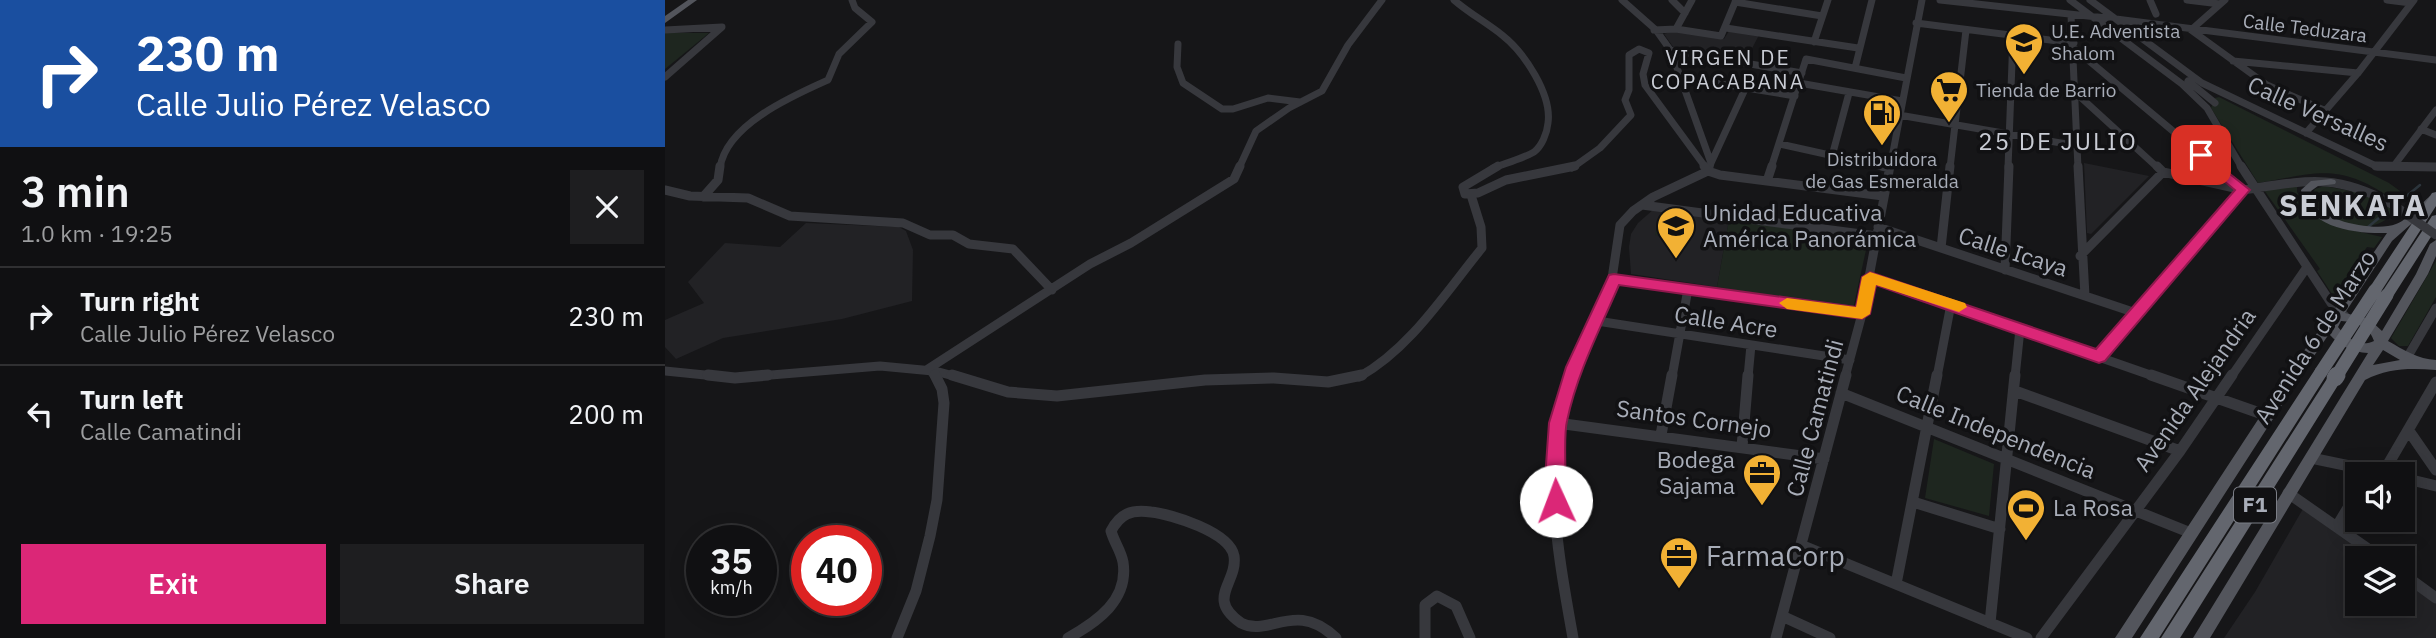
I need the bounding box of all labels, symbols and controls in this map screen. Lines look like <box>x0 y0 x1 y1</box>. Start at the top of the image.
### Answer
street label: Calle Teduzara <box>2242 8 2368 48</box>
place label: U.E. Adventista Shalom <box>2051 19 2180 65</box>
text: 230 m <box>136 21 280 84</box>
school or university icon: U.E. Adventista Shalom <box>2003 21 2045 76</box>
icon: right <box>21 28 112 119</box>
district label: VIRGEN DE COPACABANA <box>1651 43 1805 95</box>
supermarket icon: Tienda de Barrio <box>1928 69 1970 124</box>
street label: Calle Versalles <box>2243 69 2394 158</box>
place label: Tienda de Barrio <box>1976 78 2116 102</box>
text: Calle Julio Pérez Velasco <box>136 83 491 125</box>
fuel station icon: Distribuidora de Gas Esmeralda <box>1861 92 1903 147</box>
district label: 25 DE JULIO <box>1978 125 2138 157</box>
pin <box>2171 125 2231 185</box>
icon: arrive <box>2182 136 2220 174</box>
place label: Distribuidora de Gas Esmeralda <box>1805 147 1959 193</box>
text: 3 min <box>21 164 130 219</box>
button: close <box>570 170 644 244</box>
district label: SENKATA <box>2279 185 2427 224</box>
place label: Unidad Educativa América Panorámica <box>1703 197 1916 253</box>
school or university icon: Unidad Educativa América Panorámica <box>1655 205 1697 260</box>
text: 1.0 km · 19:25 <box>21 218 173 248</box>
street label: Calle Icaya <box>1955 219 2072 283</box>
street label: Avenida 6 de Marzo <box>2247 244 2382 429</box>
text: Turn right <box>80 284 199 318</box>
icon: right <box>21 297 59 335</box>
street label: Calle Acre <box>1672 298 1780 344</box>
text: 230 m <box>568 299 644 333</box>
street label: Avenida Alejandria <box>2127 302 2262 477</box>
text: Calle Julio Pérez Velasco <box>80 318 335 348</box>
street label: Calle Camatindi <box>1779 336 1849 500</box>
street label: Calle Independencia <box>1892 377 2101 485</box>
text: Turn left <box>80 382 183 416</box>
street label: Santos Cornejo <box>1615 392 1774 444</box>
icon: left <box>21 395 59 433</box>
text: 200 m <box>568 397 644 431</box>
text: Calle Camatindi <box>80 416 242 446</box>
place label: Bodega Sajama <box>1657 444 1735 500</box>
office icon: Bodega Sajama <box>1741 452 1783 507</box>
map controls <box>2345 462 2415 616</box>
button: sound <box>2345 462 2415 532</box>
position arrow <box>1519 464 1593 538</box>
sports icon: La Rosa <box>2005 487 2047 542</box>
road number: F1 <box>2234 488 2276 522</box>
place label: La Rosa <box>2053 492 2133 522</box>
speed limit sign: 40 <box>791 525 882 616</box>
office icon: FarmaCorp <box>1658 535 1700 590</box>
place label: FarmaCorp <box>1706 537 1845 574</box>
text: 35 <box>710 538 753 584</box>
button: Exit <box>21 544 326 624</box>
button: Share <box>340 544 644 624</box>
button: layers <box>2345 546 2415 616</box>
text: km/h <box>710 576 753 599</box>

